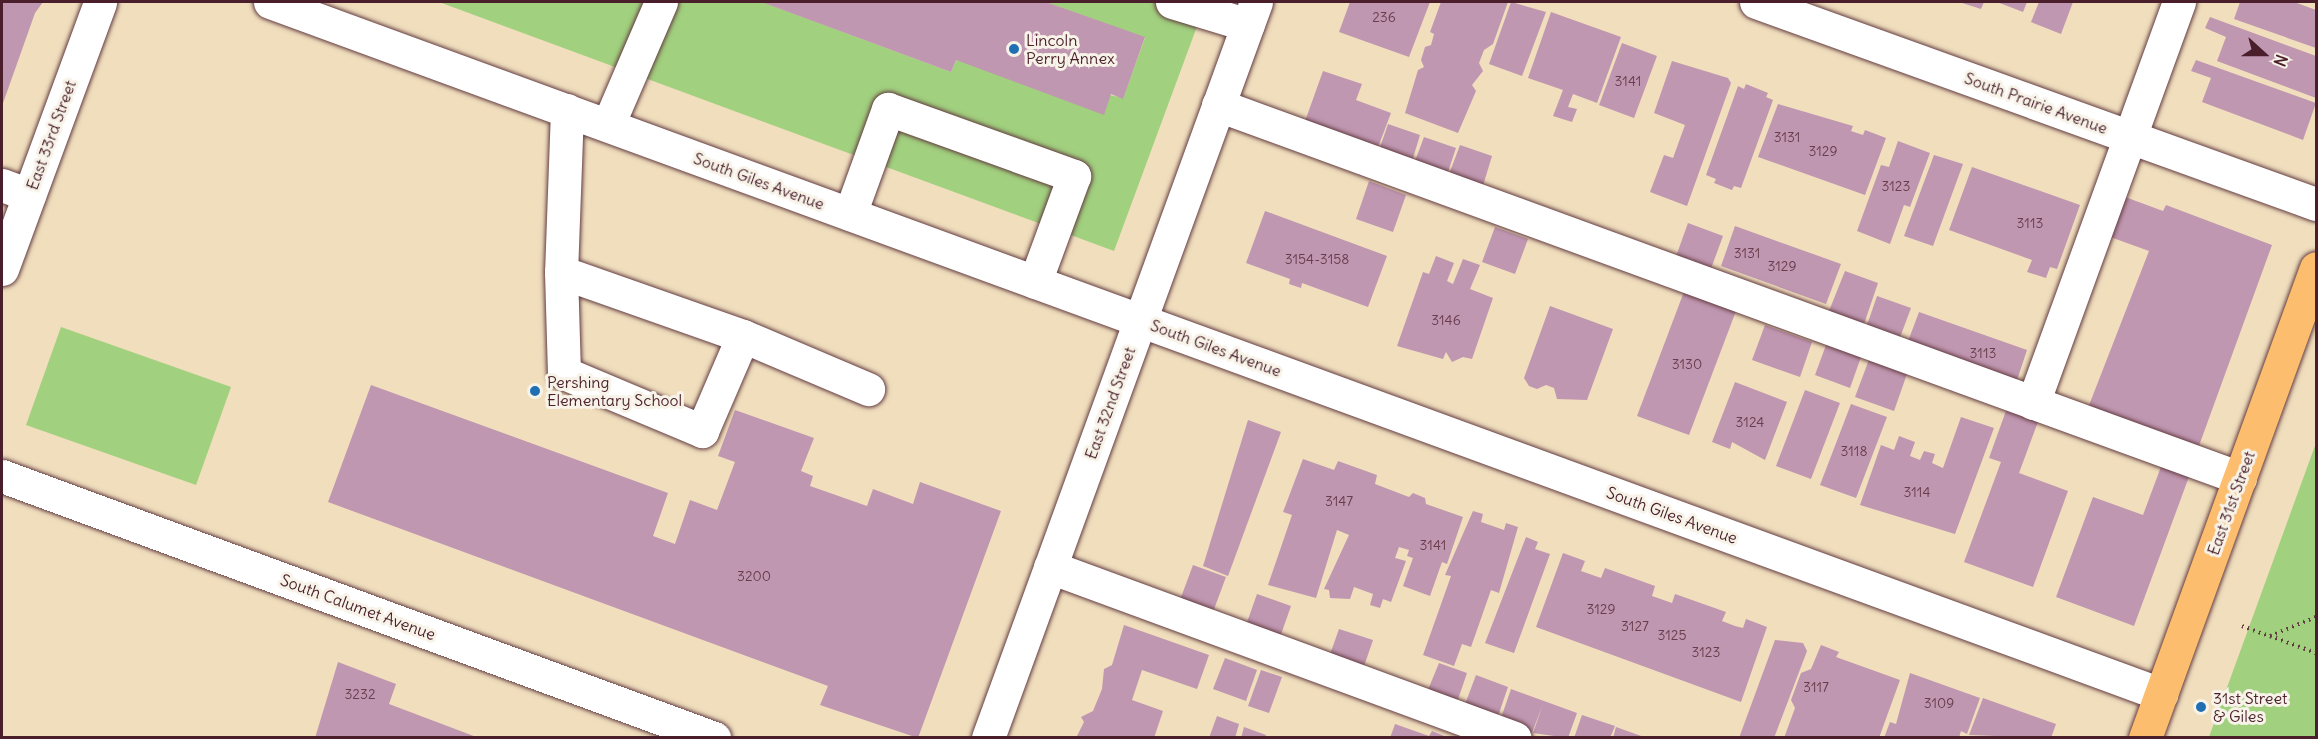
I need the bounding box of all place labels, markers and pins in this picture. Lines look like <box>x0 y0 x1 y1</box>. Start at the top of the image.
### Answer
place label: Lincoln Perry Annex <box>1026 30 1115 68</box>
marker: Lincoln Perry Annex <box>1007 42 1021 56</box>
place label: Pershing Elementary School <box>547 372 682 410</box>
marker: Pershing Elementary School <box>528 384 542 398</box>
place label: 31st Street & Giles <box>2213 688 2287 726</box>
marker: 31st Street & Giles <box>2194 700 2208 714</box>

